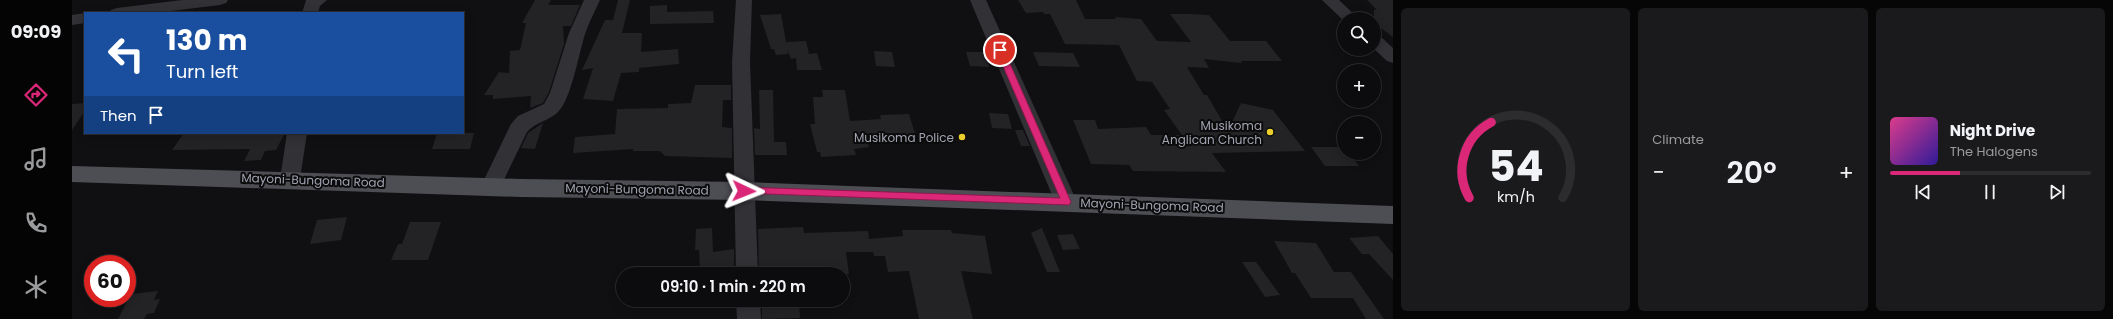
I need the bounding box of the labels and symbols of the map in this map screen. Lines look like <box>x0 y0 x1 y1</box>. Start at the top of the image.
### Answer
pin <box>983 33 1017 67</box>
place label: Musikoma Anglican Church <box>1162 117 1262 148</box>
marker: Musikoma Anglican Church <box>1265 127 1275 137</box>
place label: Musikoma Police <box>854 129 954 146</box>
marker: Musikoma Police <box>957 132 967 142</box>
street label: Mayoni-Bungoma Road <box>241 169 385 191</box>
position arrow <box>723 170 765 212</box>
street label: Mayoni-Bungoma Road <box>565 179 709 199</box>
street label: Mayoni-Bungoma Road <box>1080 194 1224 216</box>
speed limit sign: 60 <box>84 255 136 307</box>

